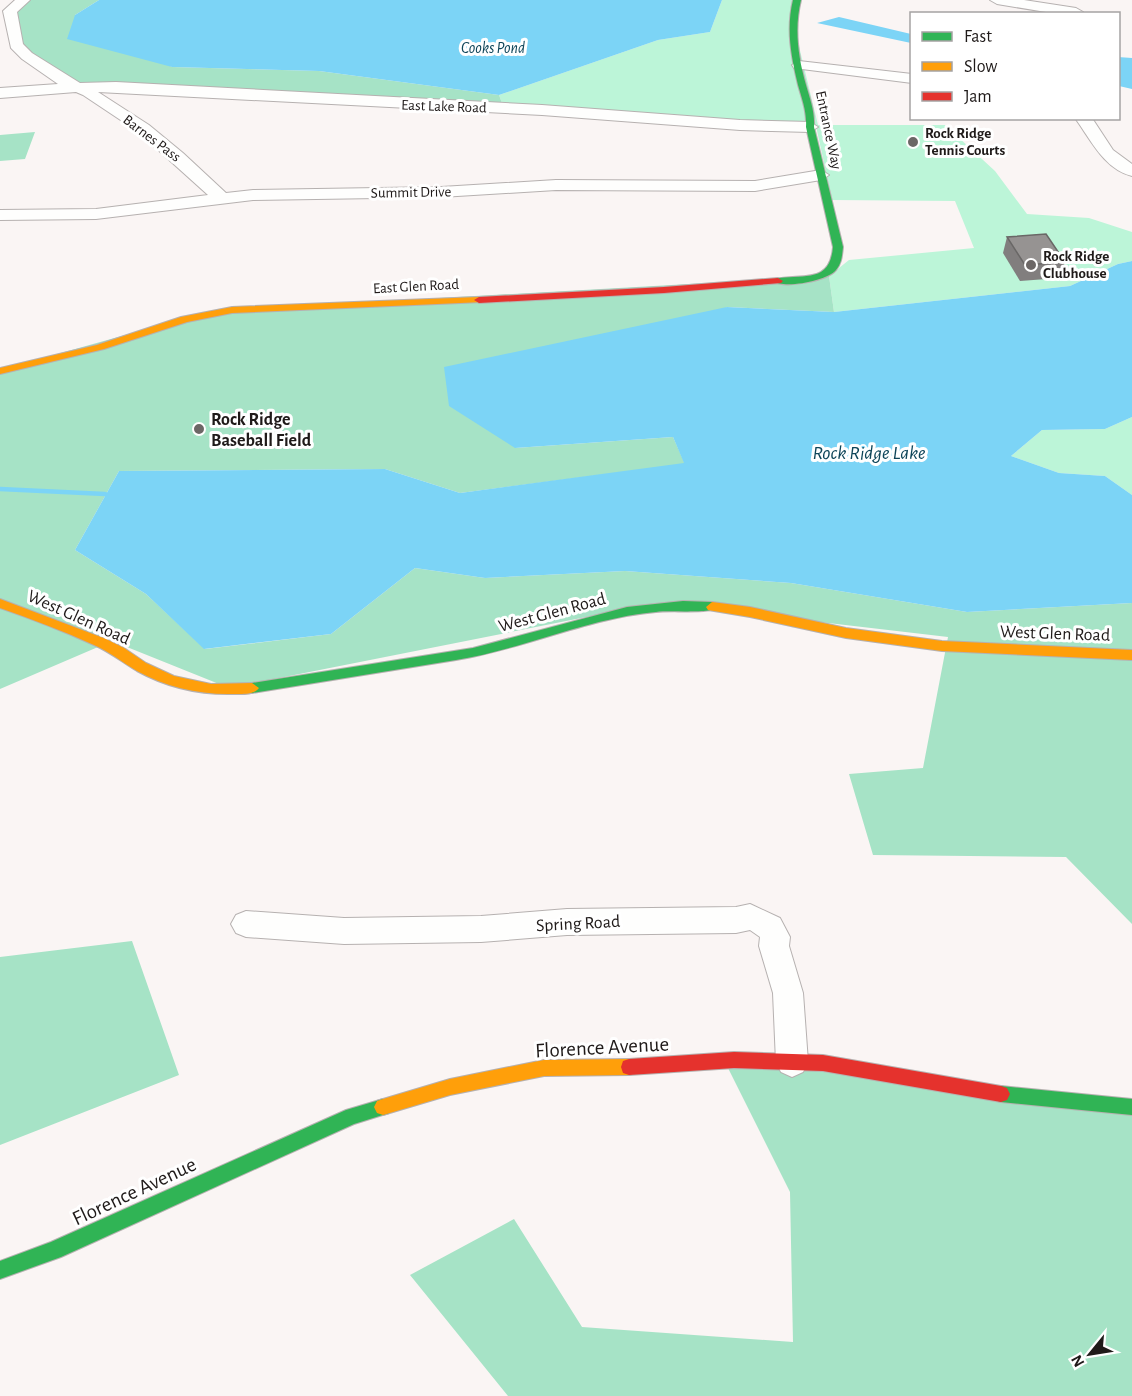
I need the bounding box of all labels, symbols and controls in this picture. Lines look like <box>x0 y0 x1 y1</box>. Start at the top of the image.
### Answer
legend <box>910 12 1120 120</box>
text: Fast <box>964 28 992 46</box>
water label: Cooks Pond <box>461 40 525 56</box>
text: Slow <box>964 58 997 76</box>
text: Jam <box>964 88 992 106</box>
street label: Entrance Way <box>813 90 844 171</box>
street label: East Lake Road <box>401 98 487 115</box>
street label: Barnes Pass <box>120 112 183 165</box>
place label: Rock Ridge Tennis Courts <box>925 126 1005 158</box>
marker: Rock Ridge Tennis Courts <box>906 135 920 149</box>
street label: Summit Drive <box>371 184 451 201</box>
place label: Rock Ridge Clubhouse <box>1043 249 1109 281</box>
marker: Rock Ridge Clubhouse <box>1024 258 1038 272</box>
street label: East Glen Road <box>373 277 460 296</box>
place label: Rock Ridge Baseball Field <box>211 411 312 450</box>
marker: Rock Ridge Baseball Field <box>192 422 206 436</box>
water label: Rock Ridge Lake <box>812 443 926 463</box>
street label: West Glen Road <box>25 587 133 649</box>
street label: West Glen Road <box>497 590 608 636</box>
street label: West Glen Road <box>999 623 1110 645</box>
street label: Spring Road <box>535 913 621 935</box>
street label: Florence Avenue <box>535 1034 670 1061</box>
street label: Florence Avenue <box>69 1154 199 1229</box>
north arrow <box>1060 1324 1120 1384</box>
text: N <box>1068 1352 1088 1370</box>

